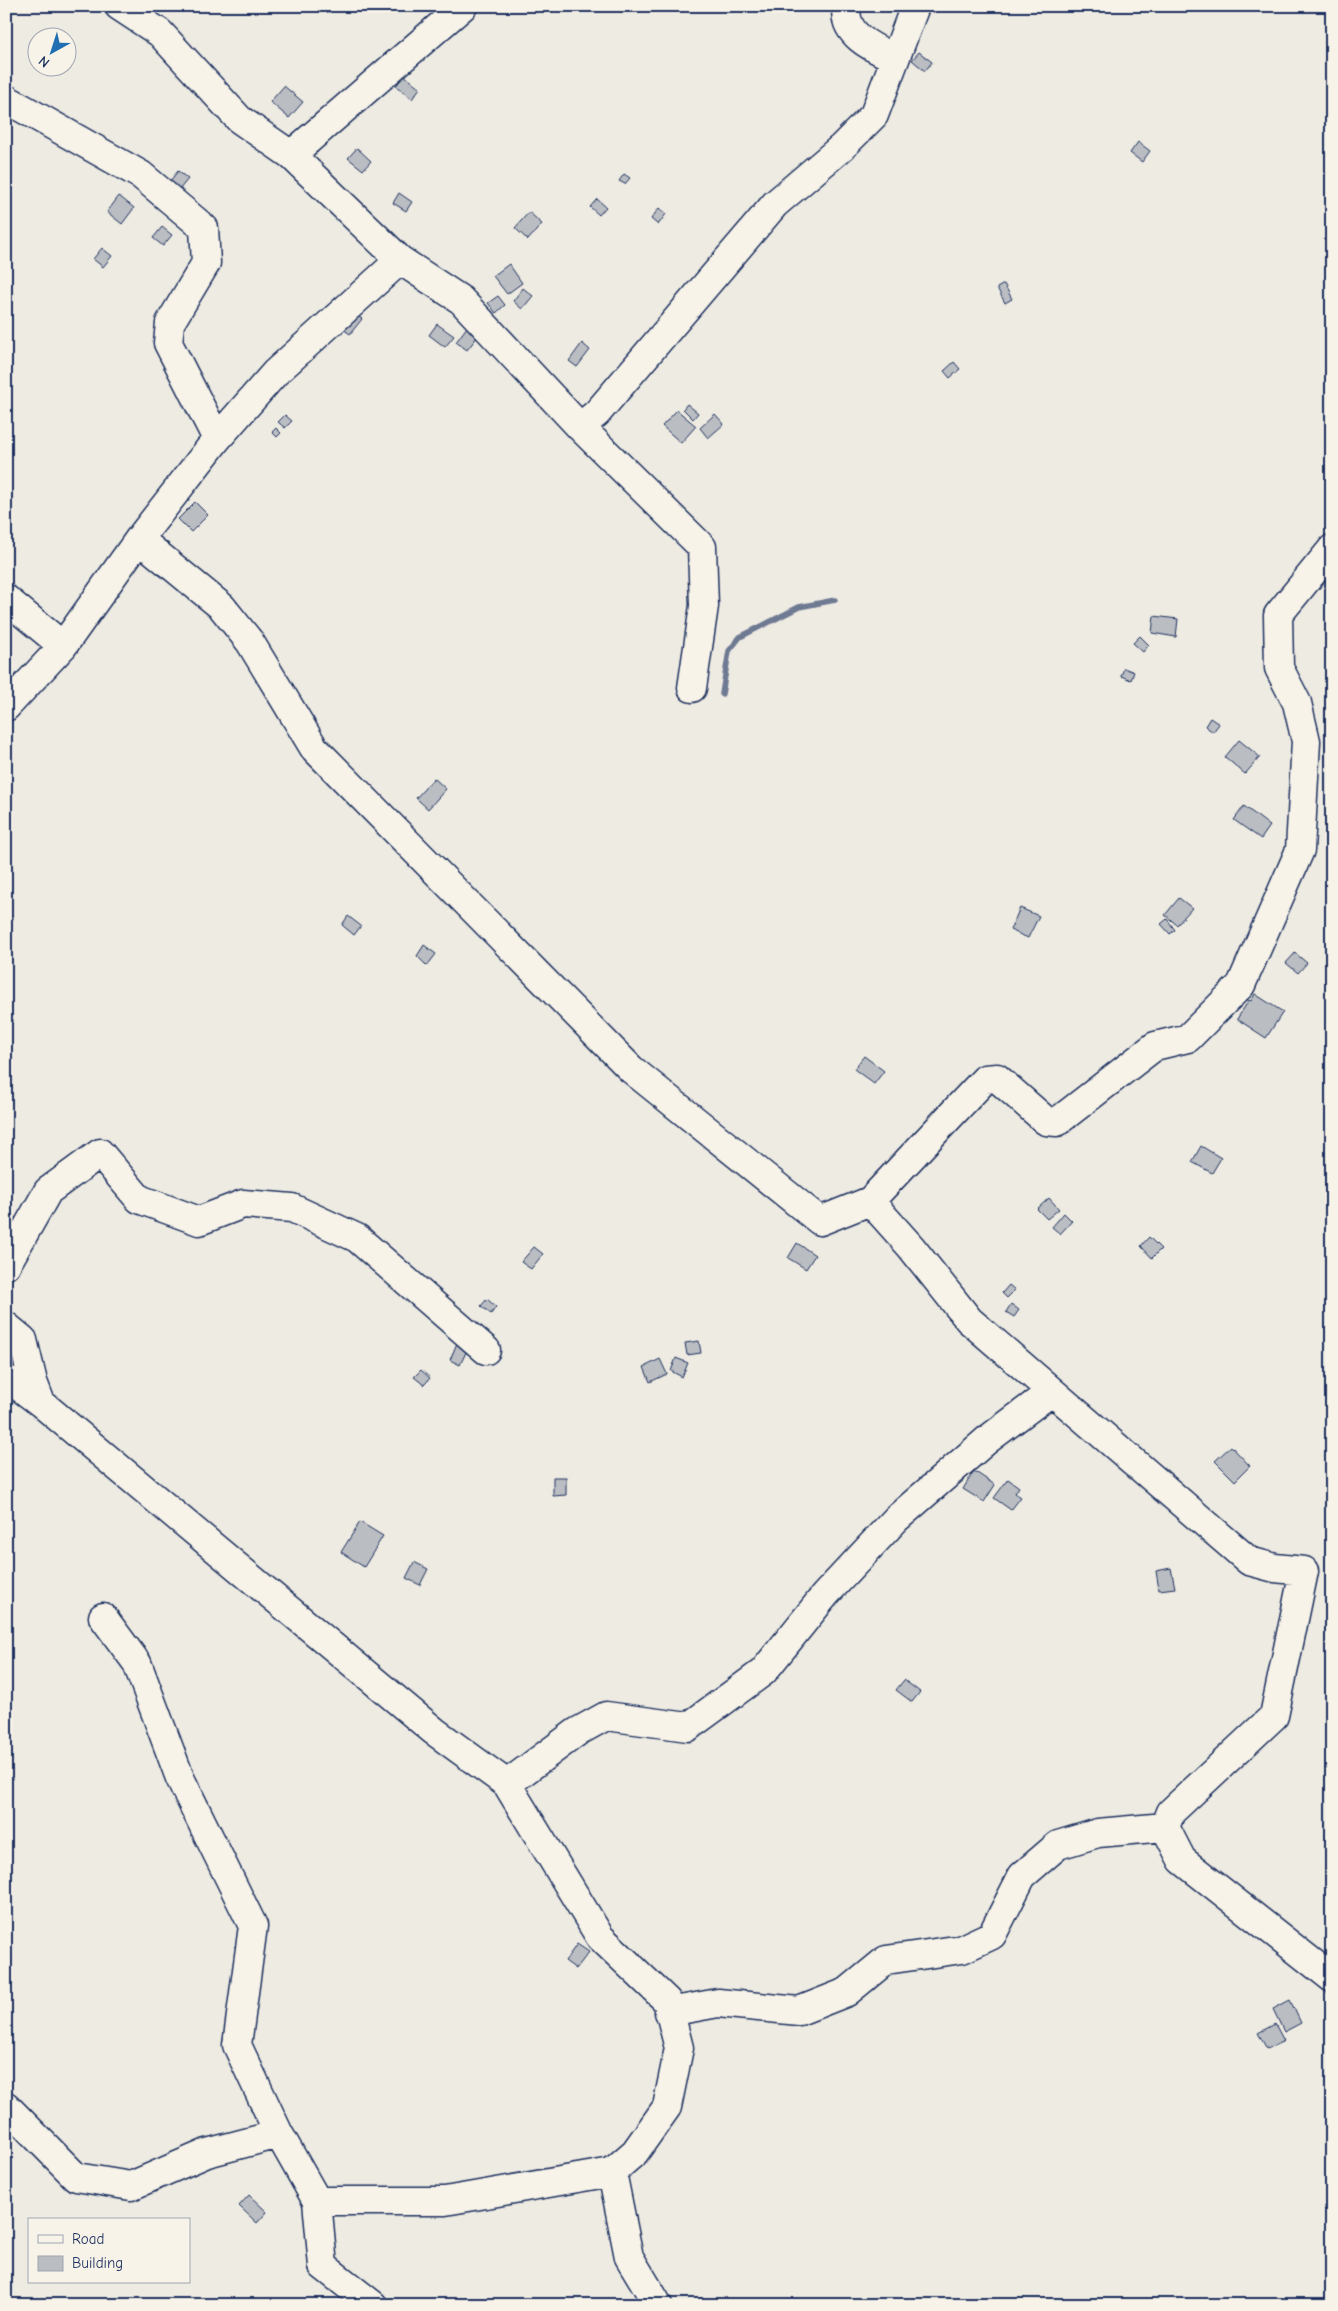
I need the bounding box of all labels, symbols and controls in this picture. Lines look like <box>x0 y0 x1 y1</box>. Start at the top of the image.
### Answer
north arrow <box>28 28 78 78</box>
text: N <box>35 52 53 71</box>
legend <box>28 2218 190 2284</box>
text: Road <box>72 2230 104 2248</box>
text: Building <box>72 2254 123 2272</box>

